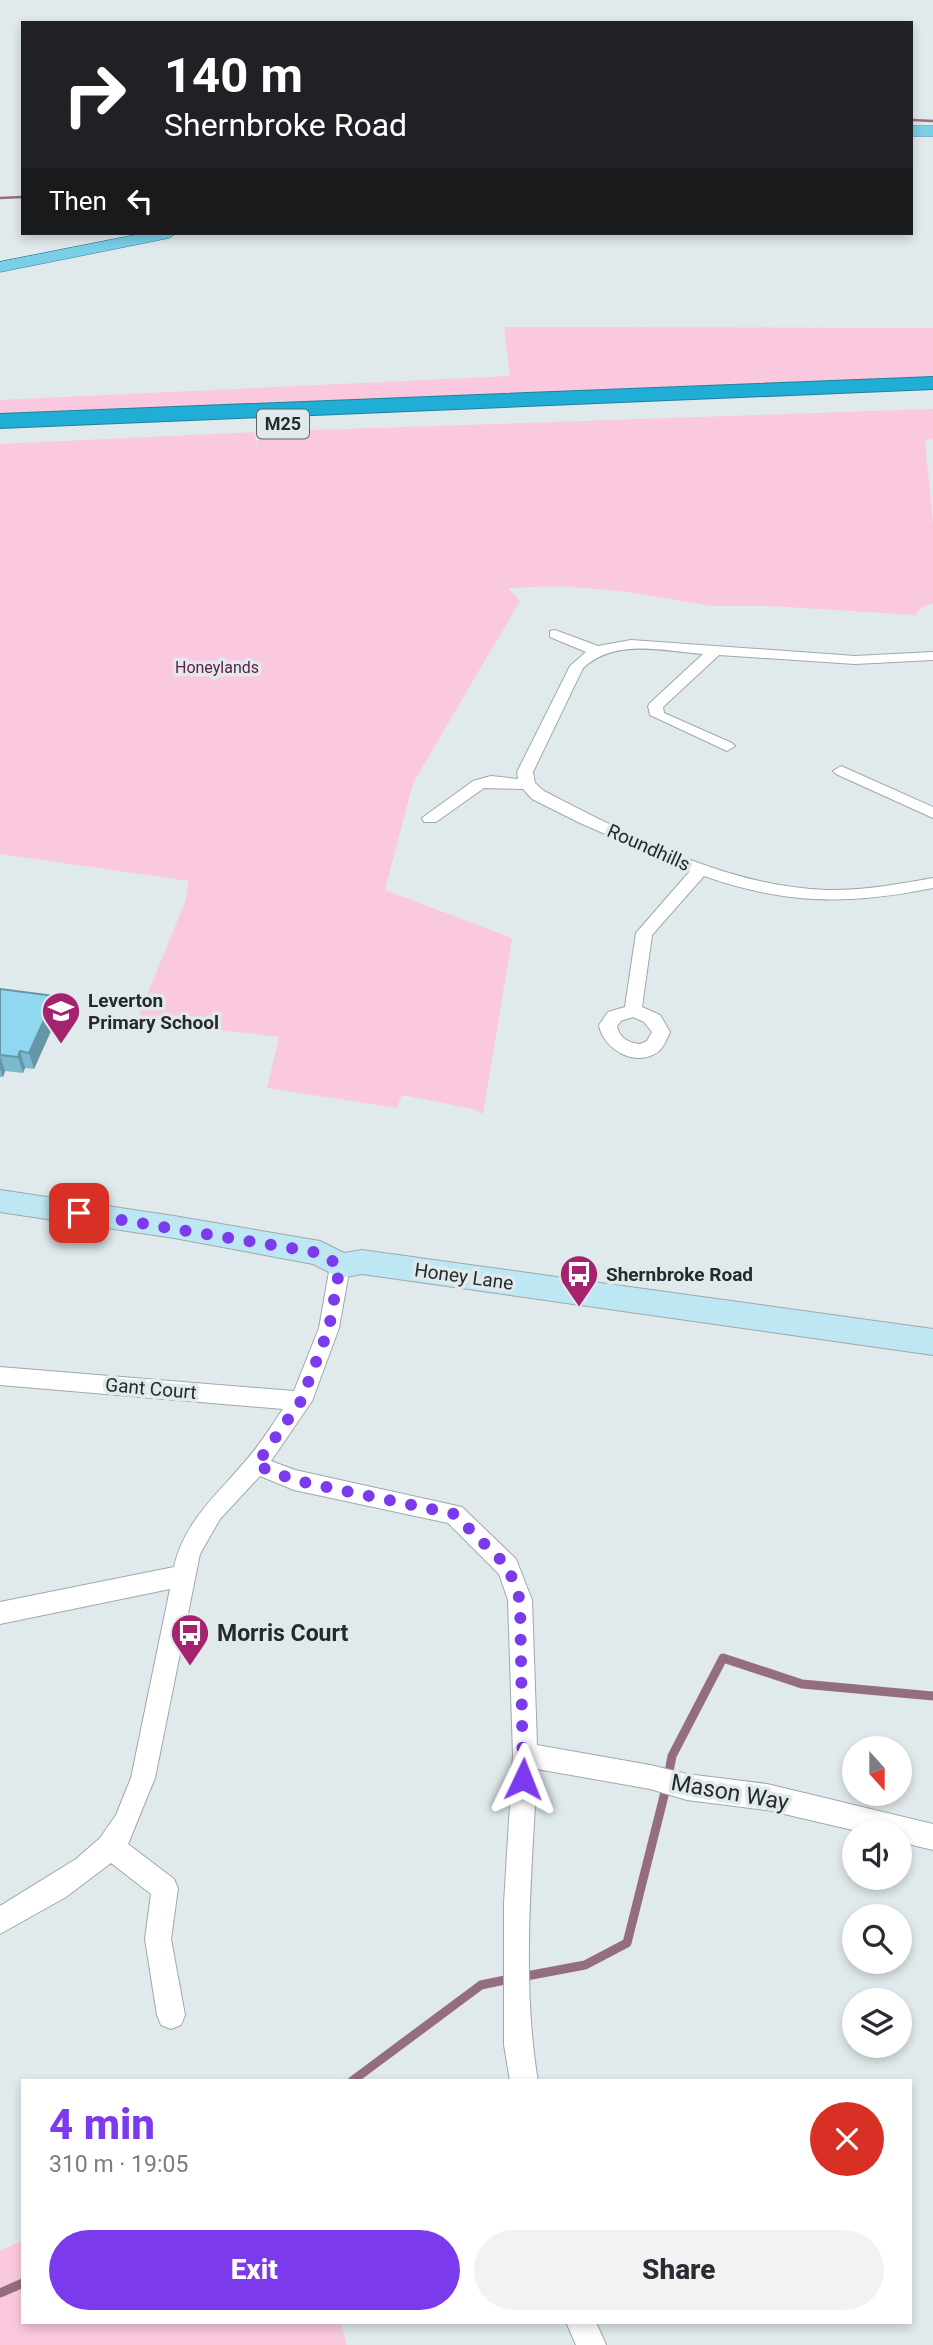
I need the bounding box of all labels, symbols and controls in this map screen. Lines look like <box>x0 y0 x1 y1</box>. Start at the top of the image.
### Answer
text: 140 m <box>164 47 303 104</box>
icon: right <box>49 49 140 140</box>
text: Shernbroke Road <box>164 106 407 144</box>
icon: left <box>121 182 159 220</box>
text: Then <box>49 186 107 216</box>
road number: M25 <box>257 410 309 438</box>
park label: Honeylands <box>175 658 259 677</box>
street label: Roundhills <box>604 819 694 876</box>
place label: Leverton Primary School <box>88 989 219 1034</box>
school or university icon: Leverton Primary School <box>40 990 82 1045</box>
pin <box>49 1183 109 1243</box>
icon: arrive <box>60 1194 98 1232</box>
bus stop icon: Shernbroke Road <box>558 1253 600 1308</box>
street label: Honey Lane <box>413 1258 515 1295</box>
place label: Shernbroke Road <box>606 1263 753 1286</box>
street label: Gant Court <box>104 1373 198 1404</box>
bus stop icon: Morris Court <box>169 1612 211 1667</box>
place label: Morris Court <box>217 1620 348 1647</box>
north arrow <box>842 1736 912 1806</box>
map controls <box>842 1736 912 2058</box>
position arrow <box>486 1742 560 1816</box>
street label: Mason Way <box>669 1769 791 1816</box>
button: sound <box>842 1820 912 1890</box>
button: search <box>842 1904 912 1974</box>
button: layers <box>842 1988 912 2058</box>
text: 4 min <box>49 2100 155 2149</box>
button: close <box>810 2102 884 2176</box>
text: 310 m · 19:05 <box>49 2151 188 2178</box>
button: Exit <box>49 2230 460 2310</box>
button: Share <box>474 2230 884 2310</box>

